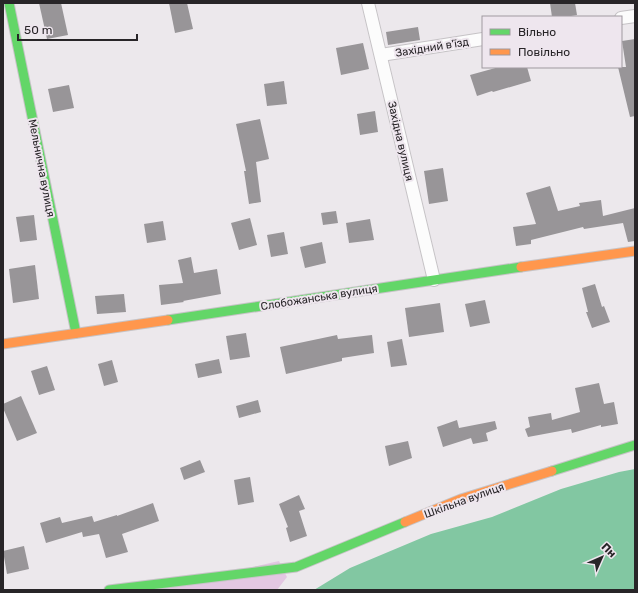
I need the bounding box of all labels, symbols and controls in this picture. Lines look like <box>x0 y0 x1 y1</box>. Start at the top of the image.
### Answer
scale bar <box>18 16 137 42</box>
legend <box>482 16 622 68</box>
text: 50 m <box>24 23 52 37</box>
text: Вільно <box>518 25 556 39</box>
street label: Західний в'їзд <box>394 35 470 60</box>
text: Повільно <box>518 45 570 59</box>
street label: Західна вулиця <box>385 100 416 182</box>
street label: Мельнична вулиця <box>26 118 57 218</box>
street label: Слобожанська вулиця <box>260 282 379 313</box>
street label: Шкільна вулиця <box>422 480 506 521</box>
north arrow <box>582 537 622 577</box>
text: Пн <box>599 540 619 560</box>

